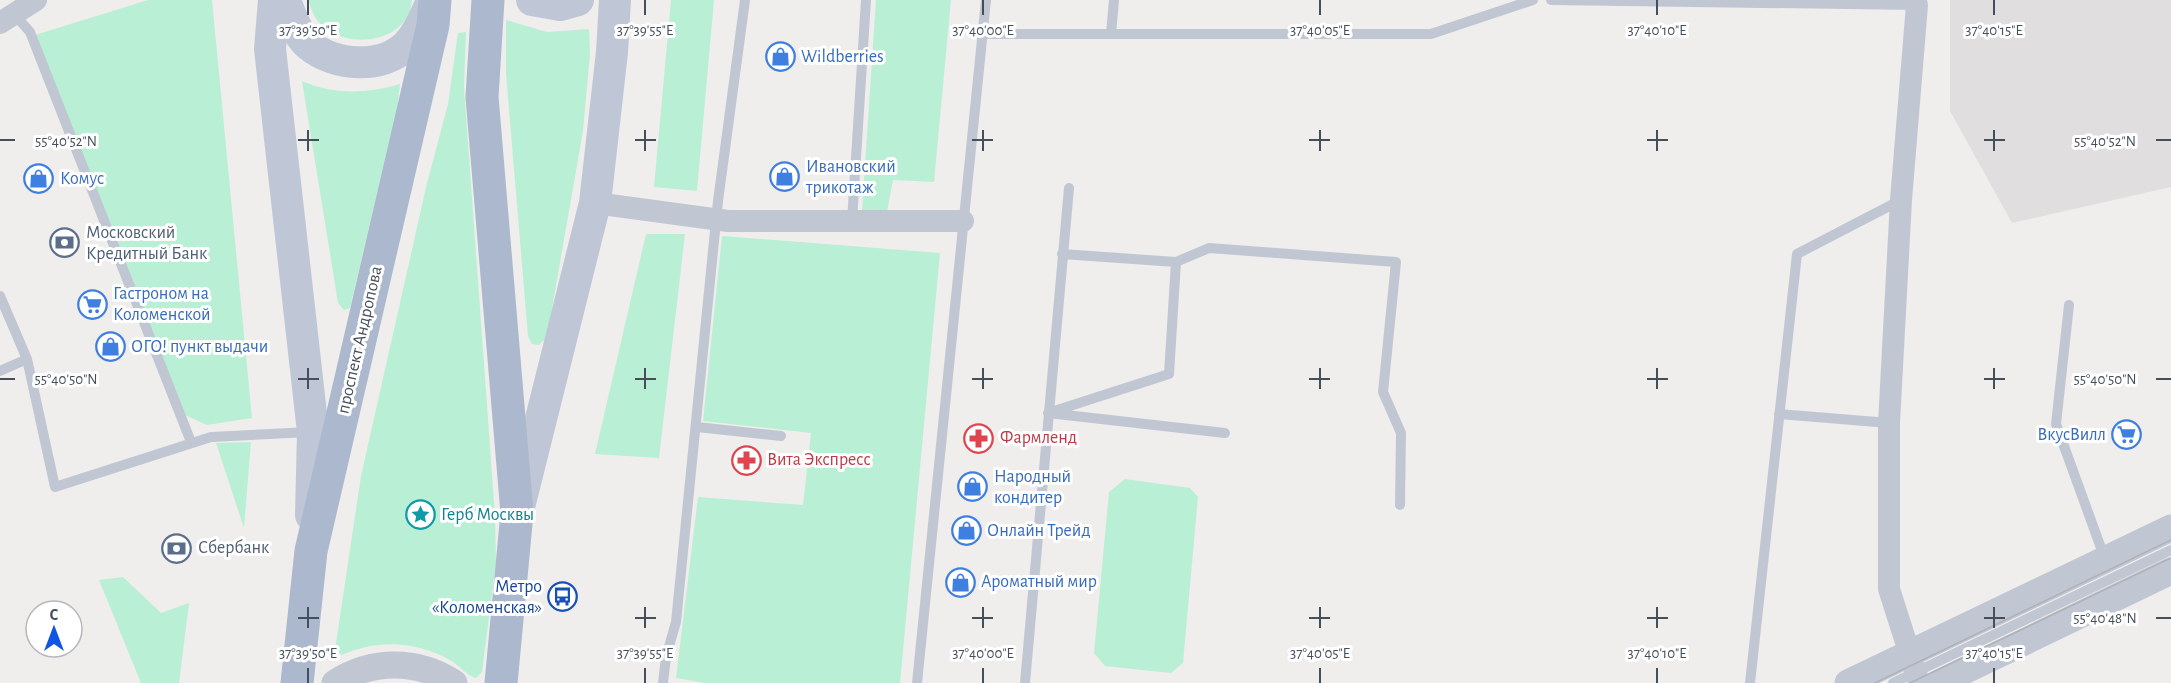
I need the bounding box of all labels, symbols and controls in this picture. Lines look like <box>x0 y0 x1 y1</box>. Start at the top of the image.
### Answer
text: 37°39'50"E <box>279 23 337 38</box>
text: 37°39'55"E <box>617 23 673 38</box>
text: 37°40'00"E <box>952 23 1014 38</box>
text: 37°40'05"E <box>1290 23 1350 38</box>
text: 37°40'10"E <box>1628 23 1686 38</box>
text: 37°40'15"E <box>1965 23 2023 38</box>
shop icon: Wildberries <box>764 41 796 73</box>
place label: Wildberries <box>801 48 884 66</box>
text: 55°40'52"N <box>35 134 97 149</box>
text: 55°40'52"N <box>2074 134 2136 149</box>
place label: Ивановский трикотаж <box>805 158 896 197</box>
shop icon: Ивановский трикотаж <box>769 161 801 193</box>
shop icon: Комус <box>23 163 55 195</box>
place label: Комус <box>60 170 104 188</box>
place label: Московский Кредитный Банк <box>86 224 208 263</box>
bank icon: Московский Кредитный Банк <box>49 227 81 259</box>
street label: проспект Андропова <box>334 264 386 416</box>
place label: Гастроном на Коломенской <box>113 285 211 324</box>
supermarket icon: Гастроном на Коломенской <box>76 288 108 320</box>
shop icon: ОГО! пункт выдачи <box>94 331 126 363</box>
place label: ОГО! пункт выдачи <box>131 338 268 356</box>
text: 55°40'50"N <box>34 372 98 387</box>
text: 55°40'50"N <box>2073 372 2137 387</box>
supermarket icon: ВкусВилл <box>2111 419 2143 451</box>
pharmacy icon: Фармленд <box>963 422 995 454</box>
place label: ВкусВилл <box>2037 426 2106 444</box>
place label: Фармленд <box>1000 429 1077 447</box>
pharmacy icon: Вита Экспресс <box>730 444 762 476</box>
place label: Вита Экспресс <box>767 451 871 469</box>
place label: Народный кондитер <box>994 468 1071 507</box>
shop icon: Народный кондитер <box>957 471 989 503</box>
place icon: Герб Москвы <box>404 499 436 531</box>
place label: Герб Москвы <box>441 505 534 524</box>
shop icon: Онлайн Трейд <box>950 515 982 547</box>
place label: Онлайн Трейд <box>987 522 1091 540</box>
bank icon: Сбербанк <box>161 532 193 564</box>
place label: Сбербанк <box>198 538 270 557</box>
shop icon: Ароматный мир <box>944 566 976 598</box>
place label: Ароматный мир <box>981 573 1097 591</box>
place label: Метро «Коломенская» <box>432 578 542 617</box>
bus stop icon: Метро «Коломенская» <box>547 581 579 613</box>
north arrow <box>24 599 84 659</box>
text: С <box>50 607 59 623</box>
text: 55°40'48"N <box>2073 611 2137 626</box>
text: 37°39'50"E <box>279 646 337 661</box>
text: 37°39'55"E <box>617 646 673 661</box>
text: 37°40'00"E <box>952 646 1014 661</box>
text: 37°40'05"E <box>1290 646 1350 661</box>
text: 37°40'10"E <box>1628 646 1686 661</box>
text: 37°40'15"E <box>1965 646 2023 661</box>

